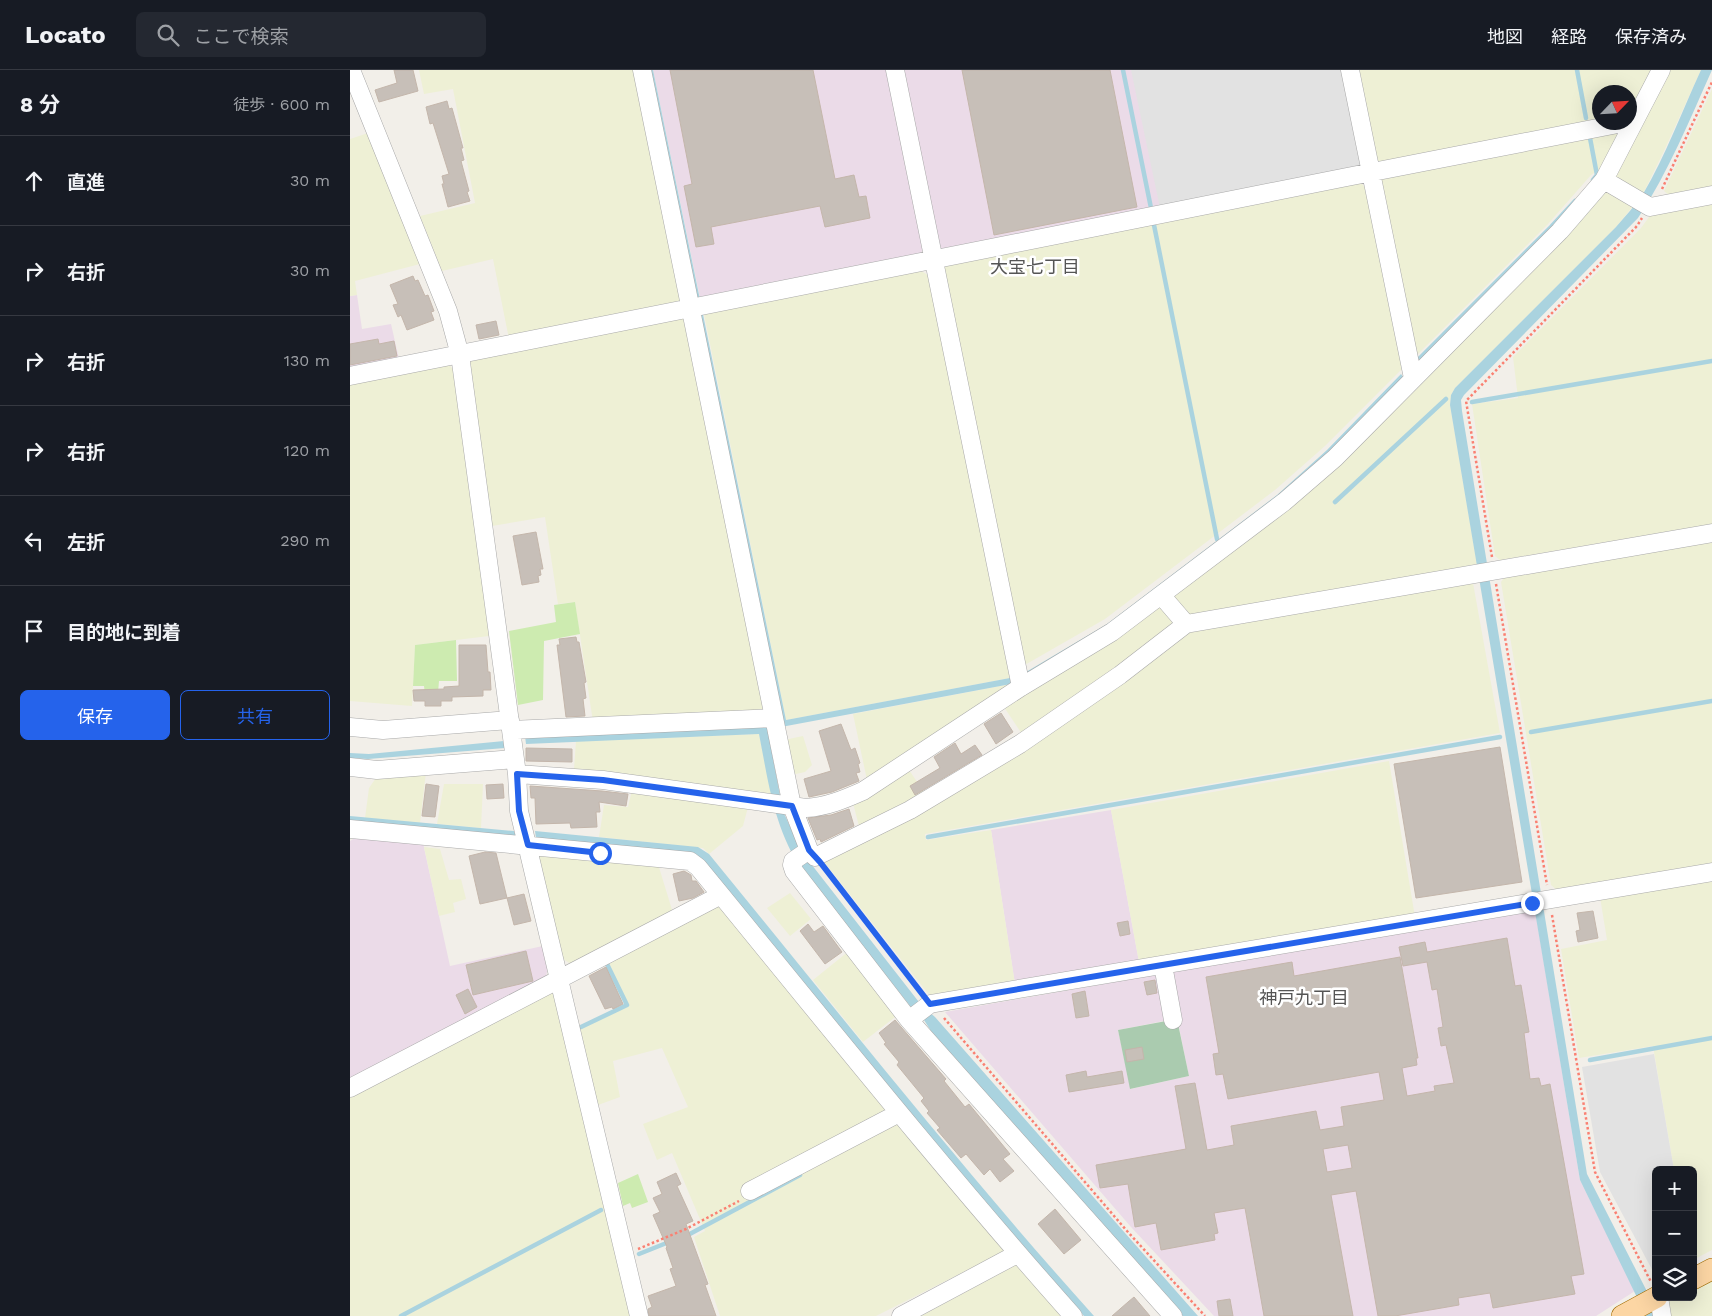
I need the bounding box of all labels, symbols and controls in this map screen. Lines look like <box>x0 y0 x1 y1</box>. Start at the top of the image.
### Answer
search box <box>136 12 486 57</box>
text: Locato <box>25 21 106 49</box>
icon: search <box>154 21 182 49</box>
text: ここで検索 <box>194 25 289 48</box>
text: 地図 <box>1487 26 1523 47</box>
text: 経路 <box>1551 26 1587 47</box>
text: 保存済み <box>1615 26 1687 47</box>
north arrow <box>1592 85 1637 130</box>
text: 8 分 <box>20 92 60 117</box>
text: 徒歩 · 600 m <box>233 95 330 114</box>
icon: ahead <box>20 167 48 195</box>
text: 直進 <box>67 171 105 194</box>
text: 30 m <box>290 171 330 190</box>
district label: 大宝七丁目 <box>990 256 1080 277</box>
icon: right <box>20 257 48 285</box>
text: 右折 <box>67 261 105 284</box>
text: 30 m <box>290 261 330 280</box>
icon: right <box>20 347 48 375</box>
text: 右折 <box>67 351 105 374</box>
text: 130 m <box>284 351 330 370</box>
icon: right <box>20 437 48 465</box>
text: 右折 <box>67 441 105 464</box>
text: 120 m <box>284 441 330 460</box>
icon: left <box>20 527 48 555</box>
text: 左折 <box>67 531 105 554</box>
text: 290 m <box>280 531 330 550</box>
icon: arrive <box>20 617 48 645</box>
text: 目的地に到着 <box>67 621 181 644</box>
button: 保存 <box>20 690 170 740</box>
button: 共有 <box>180 690 330 740</box>
route start <box>589 842 612 865</box>
route end <box>1521 892 1544 915</box>
district label: 神戸九丁目 <box>1259 987 1349 1008</box>
map controls <box>1652 1166 1697 1301</box>
button: + <box>1652 1166 1697 1211</box>
button: − <box>1652 1211 1697 1256</box>
button: layers <box>1652 1256 1697 1301</box>

